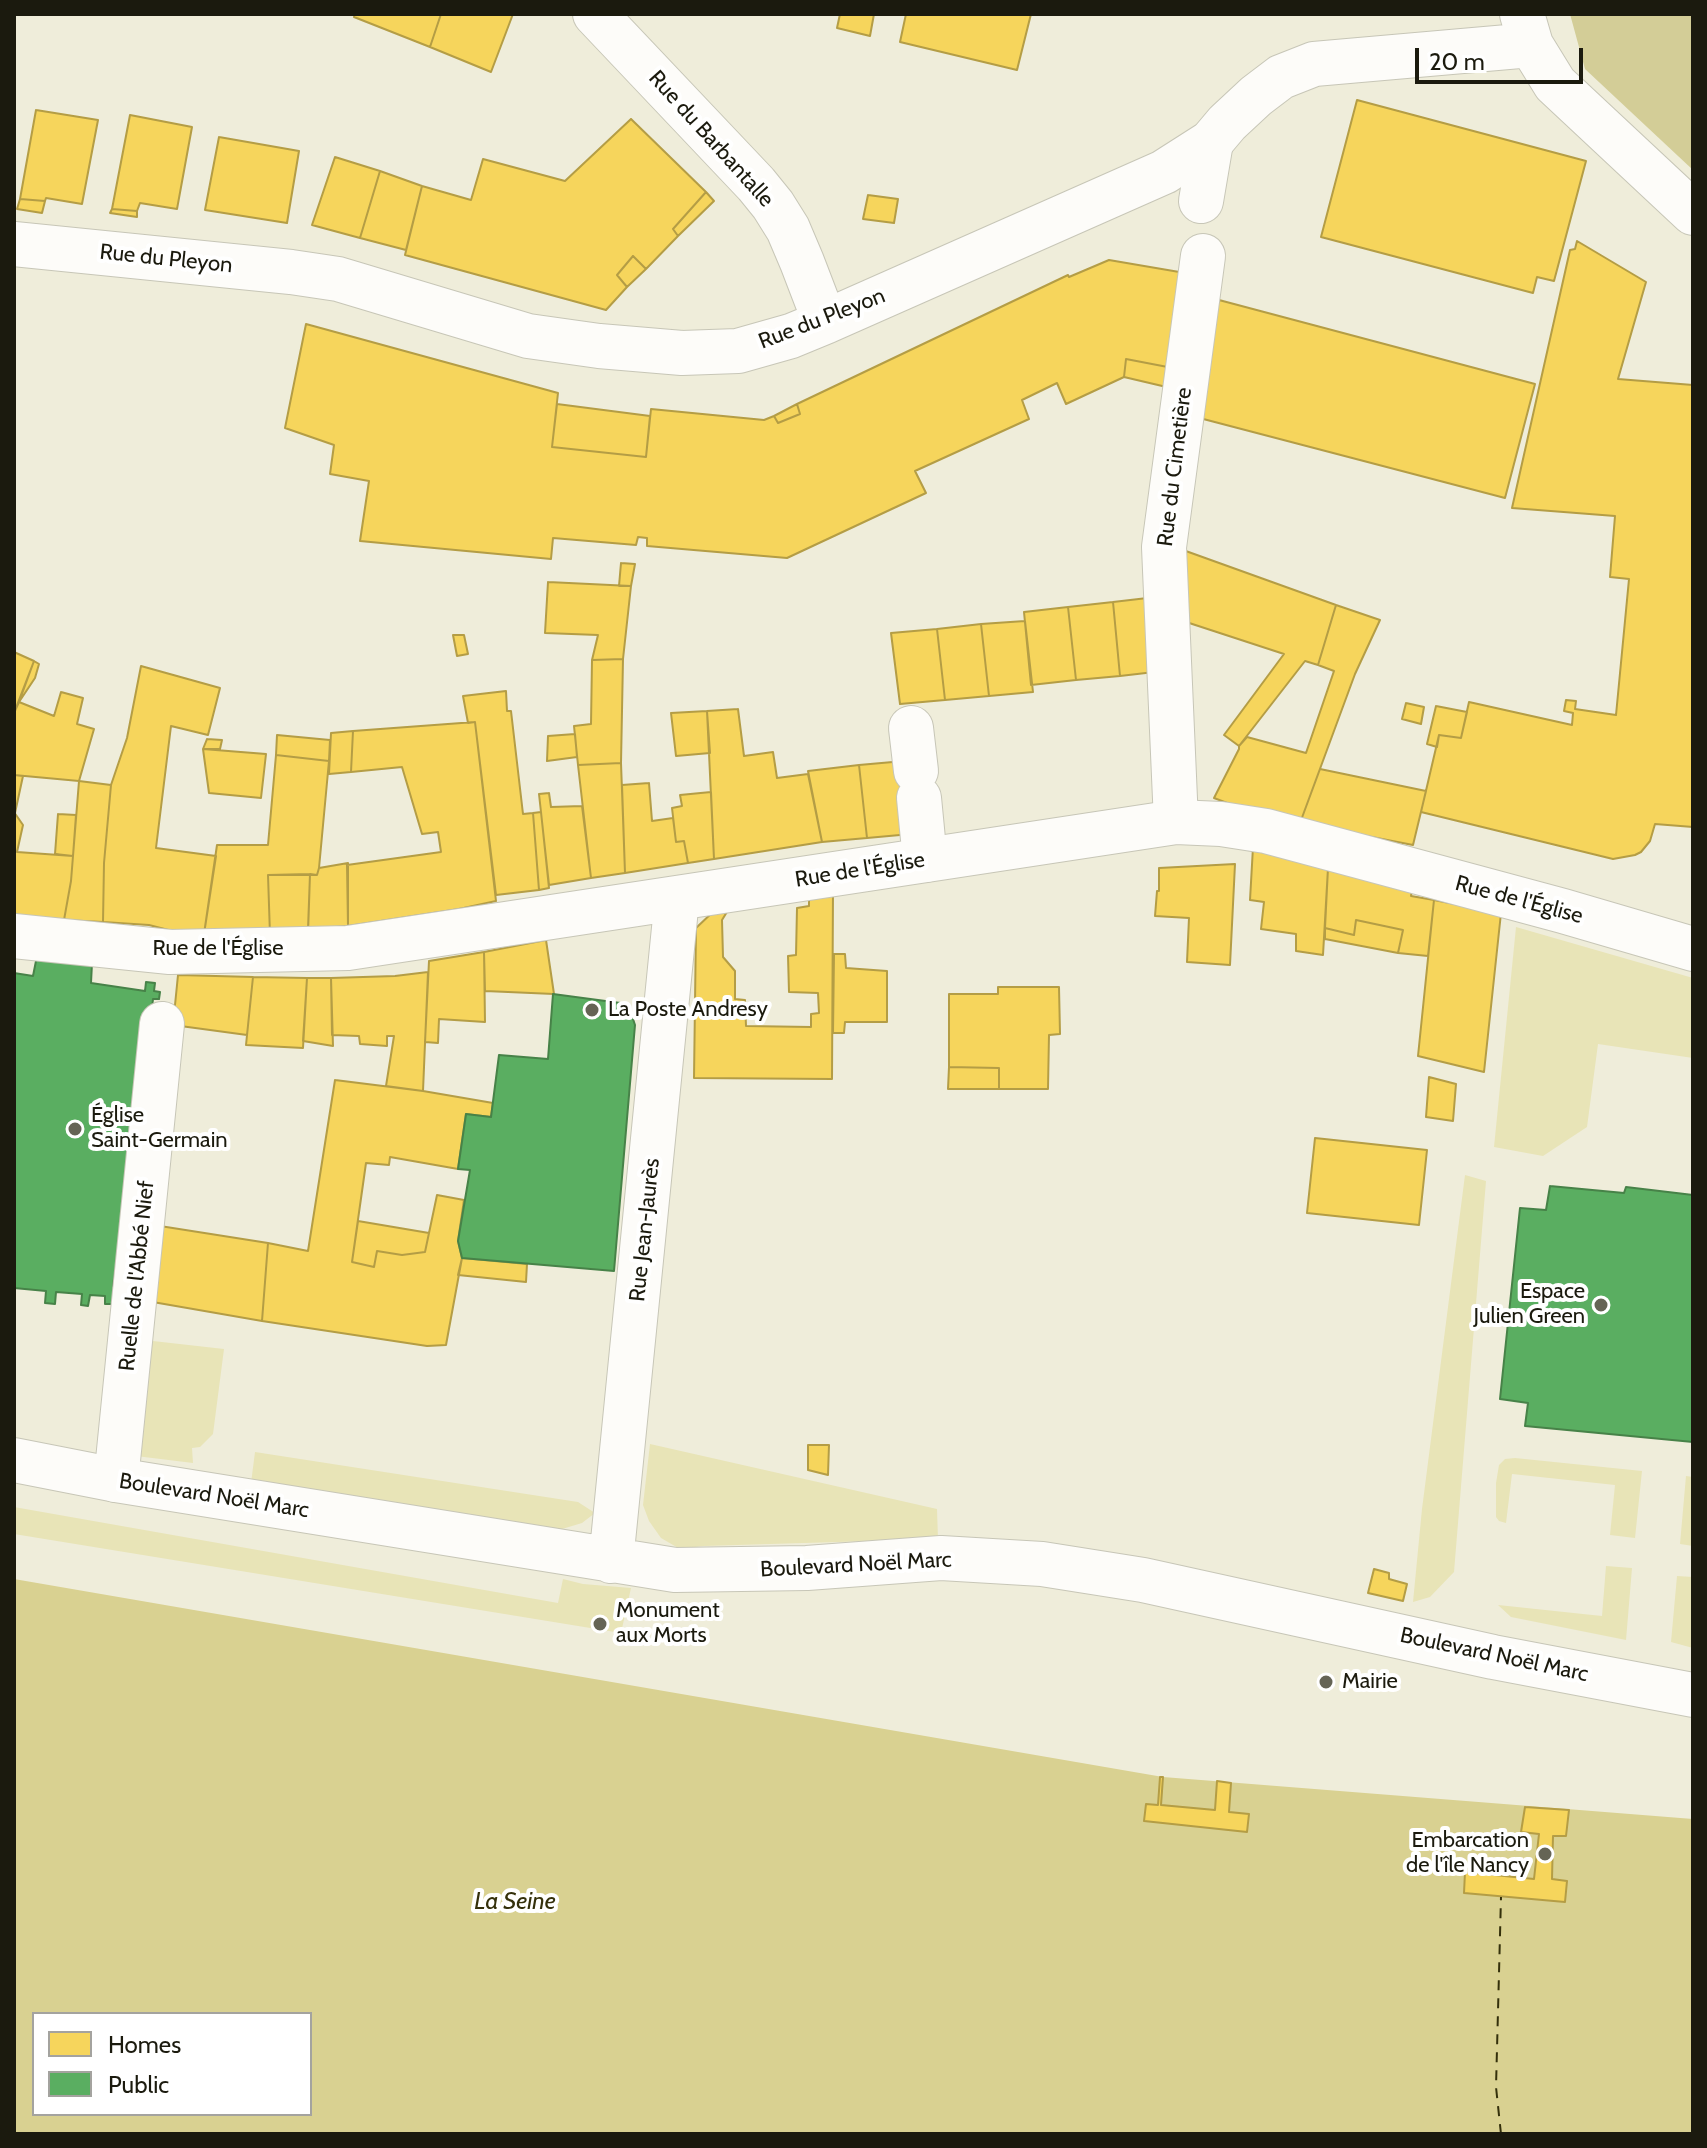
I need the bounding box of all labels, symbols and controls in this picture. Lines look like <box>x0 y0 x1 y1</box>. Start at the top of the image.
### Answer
scale bar <box>1419 32 1587 82</box>
text: 20 m <box>1429 47 1485 76</box>
street label: Rue du Barbantalle <box>643 65 779 213</box>
street label: Rue du Pleyon <box>98 239 234 279</box>
street label: Rue du Pleyon <box>755 283 889 355</box>
street label: Rue du Cimetière <box>1152 386 1198 548</box>
street label: Rue de l'Église <box>793 847 927 893</box>
street label: Rue de l'Église <box>1452 870 1586 930</box>
street label: Rue de l'Église <box>153 936 283 962</box>
place label: La Poste Andresy <box>608 997 768 1023</box>
marker: La Poste Andresy <box>583 1001 601 1019</box>
place label: Église Saint-Germain <box>91 1103 228 1154</box>
marker: Église Saint-Germain <box>66 1120 84 1138</box>
street label: Rue Jean-Jaurès <box>624 1157 666 1303</box>
street label: Ruelle de l'Abbé Nief <box>114 1180 160 1372</box>
place label: Espace Julien Green <box>1474 1279 1585 1330</box>
marker: Espace Julien Green <box>1592 1296 1610 1314</box>
street label: Boulevard Noël Marc <box>117 1468 311 1524</box>
street label: Boulevard Noël Marc <box>760 1547 952 1583</box>
place label: Monument aux Morts <box>616 1598 720 1650</box>
marker: Monument aux Morts <box>591 1615 609 1633</box>
street label: Boulevard Noël Marc <box>1397 1622 1591 1688</box>
place label: Mairie <box>1342 1669 1398 1695</box>
marker: Mairie <box>1317 1673 1335 1691</box>
place label: Embarcation de l'île Nancy <box>1406 1828 1529 1880</box>
marker: Embarcation de l'île Nancy <box>1536 1845 1554 1863</box>
water label: La Seine <box>474 1888 556 1916</box>
legend <box>32 2012 312 2116</box>
text: Homes <box>108 2030 181 2059</box>
text: Public <box>108 2070 169 2099</box>

